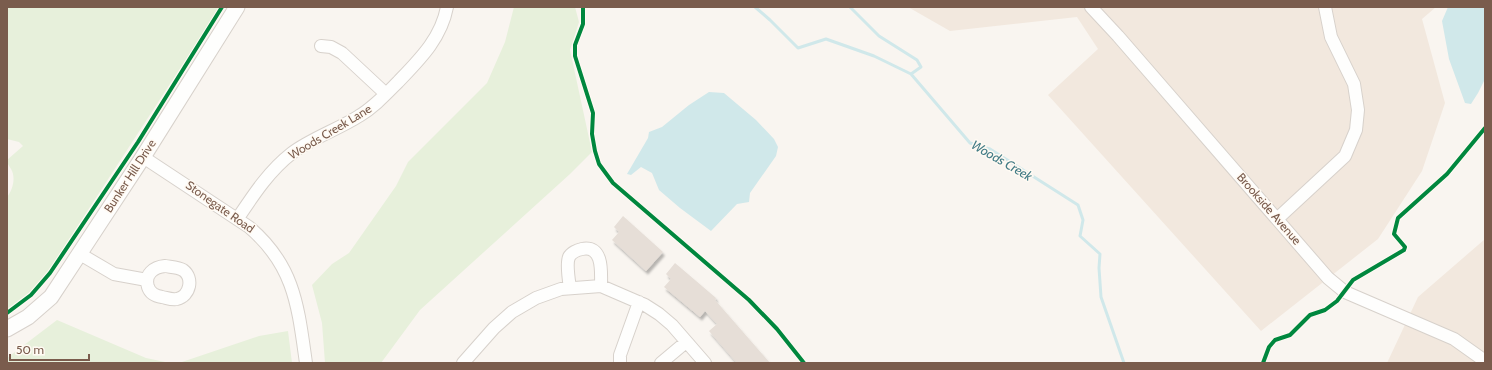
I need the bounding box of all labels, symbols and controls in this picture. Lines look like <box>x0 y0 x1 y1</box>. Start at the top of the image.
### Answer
street label: Woods Creek Lane <box>285 101 374 162</box>
street label: Bunker Hill Drive <box>100 136 159 215</box>
water label: Woods Creek <box>969 136 1036 184</box>
street label: Brookside Avenue <box>1234 170 1305 248</box>
street label: Stonegate Road <box>183 177 258 236</box>
scale bar <box>10 336 89 362</box>
text: 50 m <box>16 342 44 357</box>

